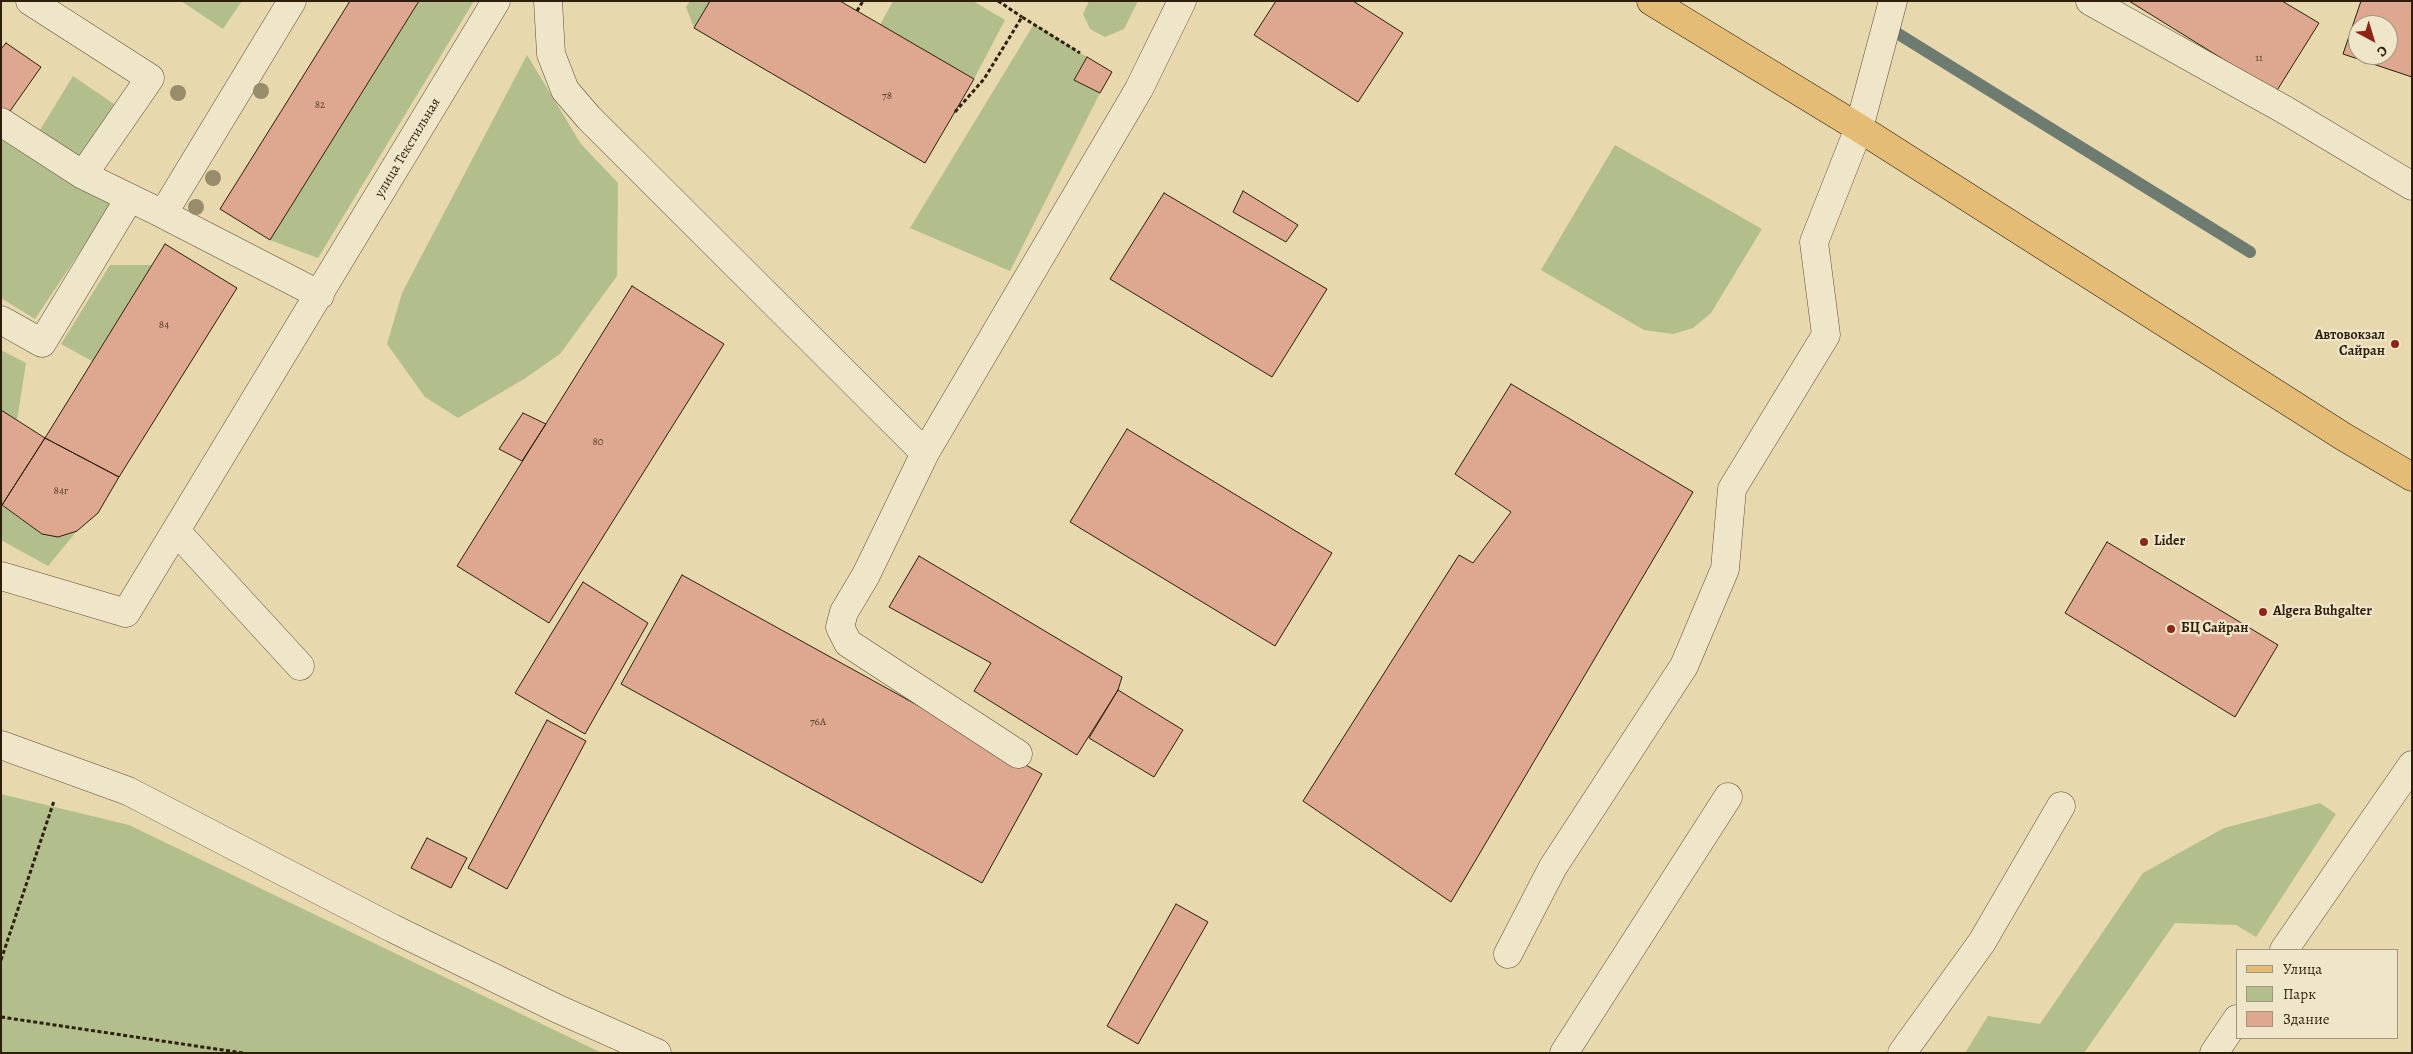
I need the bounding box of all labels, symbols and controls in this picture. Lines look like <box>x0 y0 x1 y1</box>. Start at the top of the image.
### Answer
north arrow <box>2348 15 2398 65</box>
text: С <box>2373 41 2391 61</box>
house number: 11 <box>2255 51 2263 65</box>
house number: 78 <box>882 89 892 103</box>
street label: улица Текстильная <box>372 95 444 201</box>
house number: 82 <box>315 98 325 112</box>
house number: 84 <box>159 318 169 332</box>
place label: Автовокзал Сайран <box>2315 328 2385 361</box>
marker: Автовокзал Сайран <box>2389 338 2401 350</box>
house number: 80 <box>592 435 604 449</box>
house number: 84г <box>54 484 68 498</box>
place label: Lider <box>2154 534 2185 550</box>
marker: Lider <box>2138 536 2150 548</box>
place label: Algera Buhgalter <box>2273 604 2372 620</box>
marker: Algera Buhgalter <box>2257 606 2269 618</box>
place label: БЦ Сайран <box>2181 621 2248 637</box>
marker: БЦ Сайран <box>2165 623 2177 635</box>
house number: 76А <box>810 715 826 729</box>
legend <box>2236 949 2398 1039</box>
text: Улица <box>2283 959 2322 979</box>
text: Парк <box>2283 984 2316 1004</box>
text: Здание <box>2283 1009 2330 1029</box>

